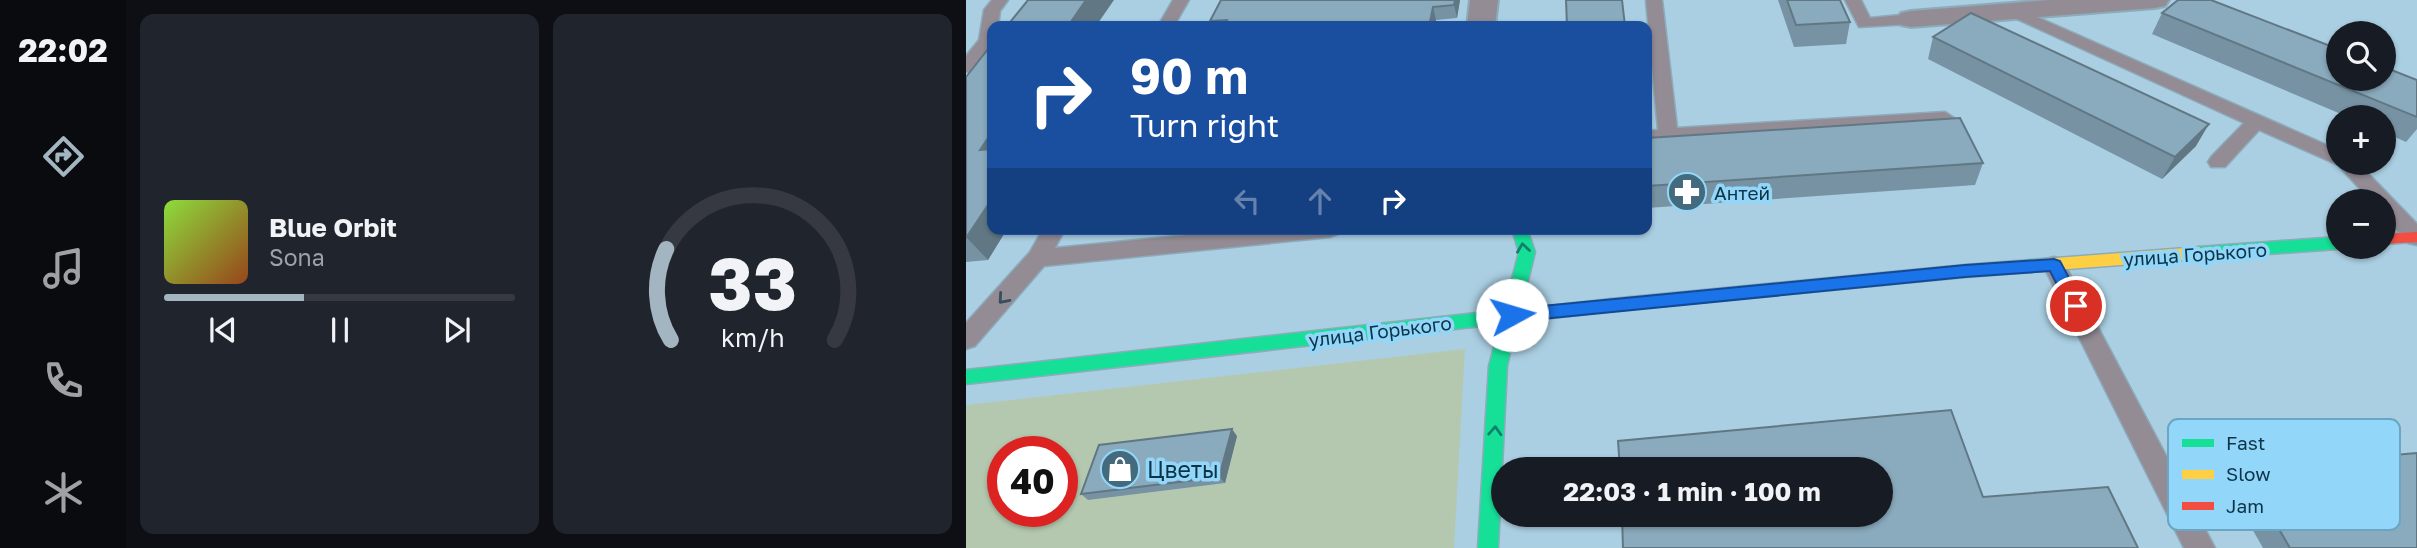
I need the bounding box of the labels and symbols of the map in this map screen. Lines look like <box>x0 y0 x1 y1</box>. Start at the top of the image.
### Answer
pharmacy icon: Антей <box>1666 171 1708 213</box>
place label: Антей <box>1714 181 1770 204</box>
street label: улица Горького <box>2122 238 2268 270</box>
one-way arrow <box>1516 243 1531 254</box>
pin <box>2046 276 2106 336</box>
position arrow <box>1475 278 1549 352</box>
one-way arrow <box>999 291 1011 304</box>
street label: улица Горького <box>1307 311 1453 351</box>
legend <box>2168 419 2400 530</box>
one-way arrow <box>1487 425 1502 436</box>
text: Fast <box>2226 431 2265 454</box>
speed limit sign: 40 <box>987 436 1078 527</box>
shop icon: Цветы <box>1099 448 1141 490</box>
place label: Цветы <box>1147 455 1219 483</box>
text: Slow <box>2226 462 2271 485</box>
text: Jam <box>2226 494 2264 517</box>

